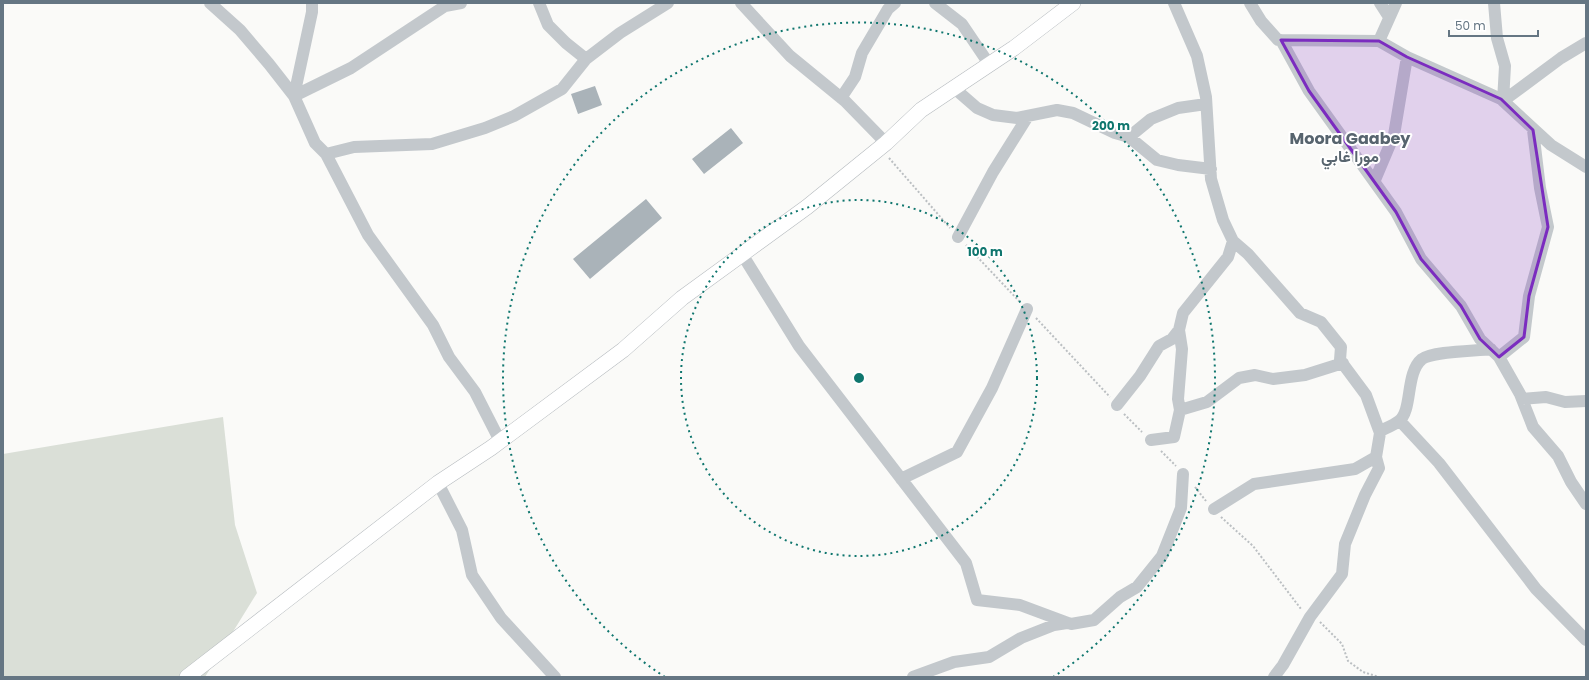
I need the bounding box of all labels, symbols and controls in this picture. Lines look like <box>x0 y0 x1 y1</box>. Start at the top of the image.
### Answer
scale bar <box>1449 12 1538 38</box>
text: 50 m <box>1455 17 1486 34</box>
text: 200 m <box>1092 117 1130 134</box>
district label: Moora Gaabey مورا غابي <box>1290 127 1411 170</box>
text: 100 m <box>967 243 1003 260</box>
centre of rings <box>852 371 866 385</box>

